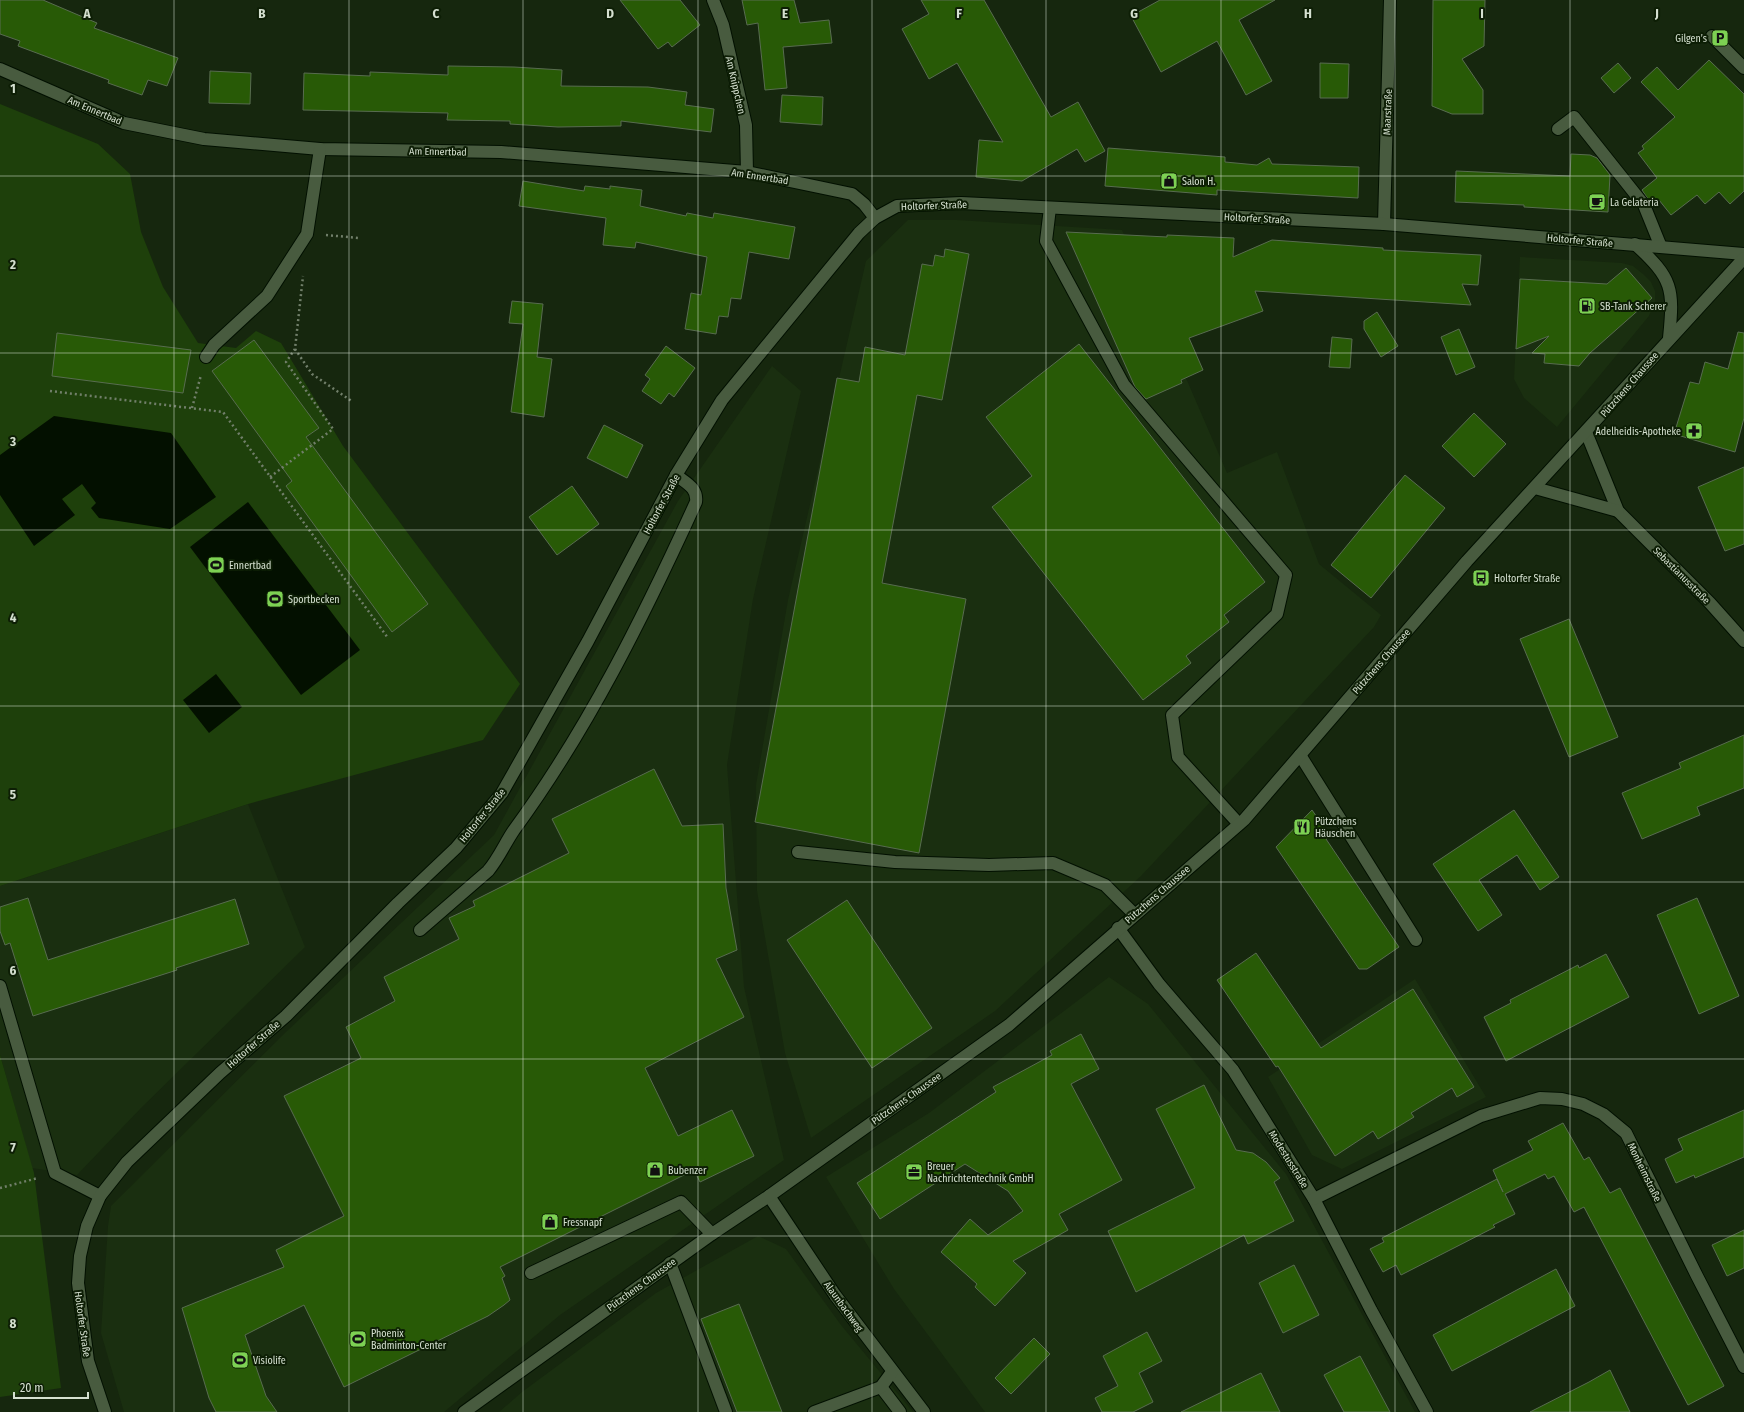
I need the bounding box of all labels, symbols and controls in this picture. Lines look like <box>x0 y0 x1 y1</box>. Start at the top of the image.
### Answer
text: A <box>82 6 91 21</box>
text: B <box>258 6 266 21</box>
text: C <box>433 6 440 21</box>
text: D <box>606 6 614 21</box>
text: E <box>782 6 788 21</box>
text: F <box>956 6 962 21</box>
text: G <box>1130 6 1138 21</box>
text: H <box>1304 6 1312 21</box>
text: I <box>1480 6 1484 21</box>
text: J <box>1654 6 1659 21</box>
parking icon: Gilgen’s <box>1710 28 1730 48</box>
place label: Gilgen’s <box>1675 33 1707 45</box>
street label: Am Knippchen <box>723 55 747 115</box>
text: 1 <box>10 81 16 96</box>
street label: Maarstraße <box>1381 89 1395 135</box>
street label: Am Ennertbad <box>66 94 123 128</box>
street label: Am Ennertbad <box>409 145 467 159</box>
street label: Am Ennertbad <box>730 167 789 187</box>
shop icon: Salon H. <box>1159 171 1179 191</box>
place label: Salon H. <box>1182 176 1215 188</box>
cafe icon: La Gelateria <box>1587 192 1607 212</box>
place label: La Gelateria <box>1610 197 1659 209</box>
street label: Holtorfer Straße <box>901 199 967 213</box>
street label: Holtorfer Straße <box>1224 211 1290 227</box>
street label: Holtorfer Straße <box>1546 232 1613 250</box>
text: 2 <box>9 257 16 272</box>
fuel station icon: SB-Tank Scherer <box>1577 296 1597 316</box>
place label: SB-Tank Scherer <box>1600 301 1667 313</box>
street label: Pützchens Chaussee <box>1598 350 1661 420</box>
pharmacy icon: Adelheidis-Apotheke <box>1684 421 1704 441</box>
place label: Adelheidis-Apotheke <box>1596 426 1681 438</box>
text: 3 <box>9 434 16 449</box>
street label: Holtorfer Straße <box>641 472 683 536</box>
street label: Sebastianusstraße <box>1650 545 1712 607</box>
sports icon: Ennertbad <box>206 555 226 575</box>
place label: Ennertbad <box>229 560 271 572</box>
bus stop icon: Holtorfer Straße <box>1471 568 1491 588</box>
place label: Holtorfer Straße <box>1494 573 1560 585</box>
sports icon: Sportbecken <box>265 589 285 609</box>
place label: Sportbecken <box>288 594 340 606</box>
text: 4 <box>10 610 17 625</box>
street label: Pützchens Chaussee <box>1350 627 1413 697</box>
street label: Holtorfer Straße <box>457 786 508 845</box>
text: 5 <box>10 787 16 802</box>
place label: Pützchens Häuschen <box>1315 816 1356 840</box>
restaurant icon: Pützchens Häuschen <box>1292 817 1312 837</box>
street label: Pützchens Chaussee <box>1123 863 1193 926</box>
text: 6 <box>10 963 17 978</box>
street label: Holtorfer Straße <box>225 1018 283 1071</box>
street label: Pützchens Chaussee <box>869 1070 944 1127</box>
street label: Modestusstraße <box>1266 1129 1311 1191</box>
text: 7 <box>10 1140 16 1155</box>
street label: Monheimstraße <box>1625 1141 1664 1204</box>
shop icon: Bubenzer <box>645 1160 665 1180</box>
place label: Breuer Nachrichtentechnik GmbH <box>927 1161 1034 1185</box>
office icon: Breuer Nachrichtentechnik GmbH <box>904 1162 924 1182</box>
place label: Bubenzer <box>668 1165 707 1177</box>
shop icon: Fressnapf <box>540 1212 560 1232</box>
place label: Fressnapf <box>563 1217 603 1229</box>
street label: Pützchens Chaussee <box>605 1256 679 1314</box>
street label: Alaunbachweg <box>821 1279 866 1334</box>
street label: Holtorfer Straße <box>71 1291 93 1358</box>
text: 8 <box>10 1316 17 1331</box>
place label: Phoenix Badminton-Center <box>371 1328 447 1352</box>
sports icon: Phoenix Badminton-Center <box>348 1329 368 1349</box>
sports icon: Visiolife <box>230 1350 250 1370</box>
place label: Visiolife <box>253 1355 286 1367</box>
scale bar <box>14 1374 88 1400</box>
text: 20 m <box>20 1381 44 1395</box>

